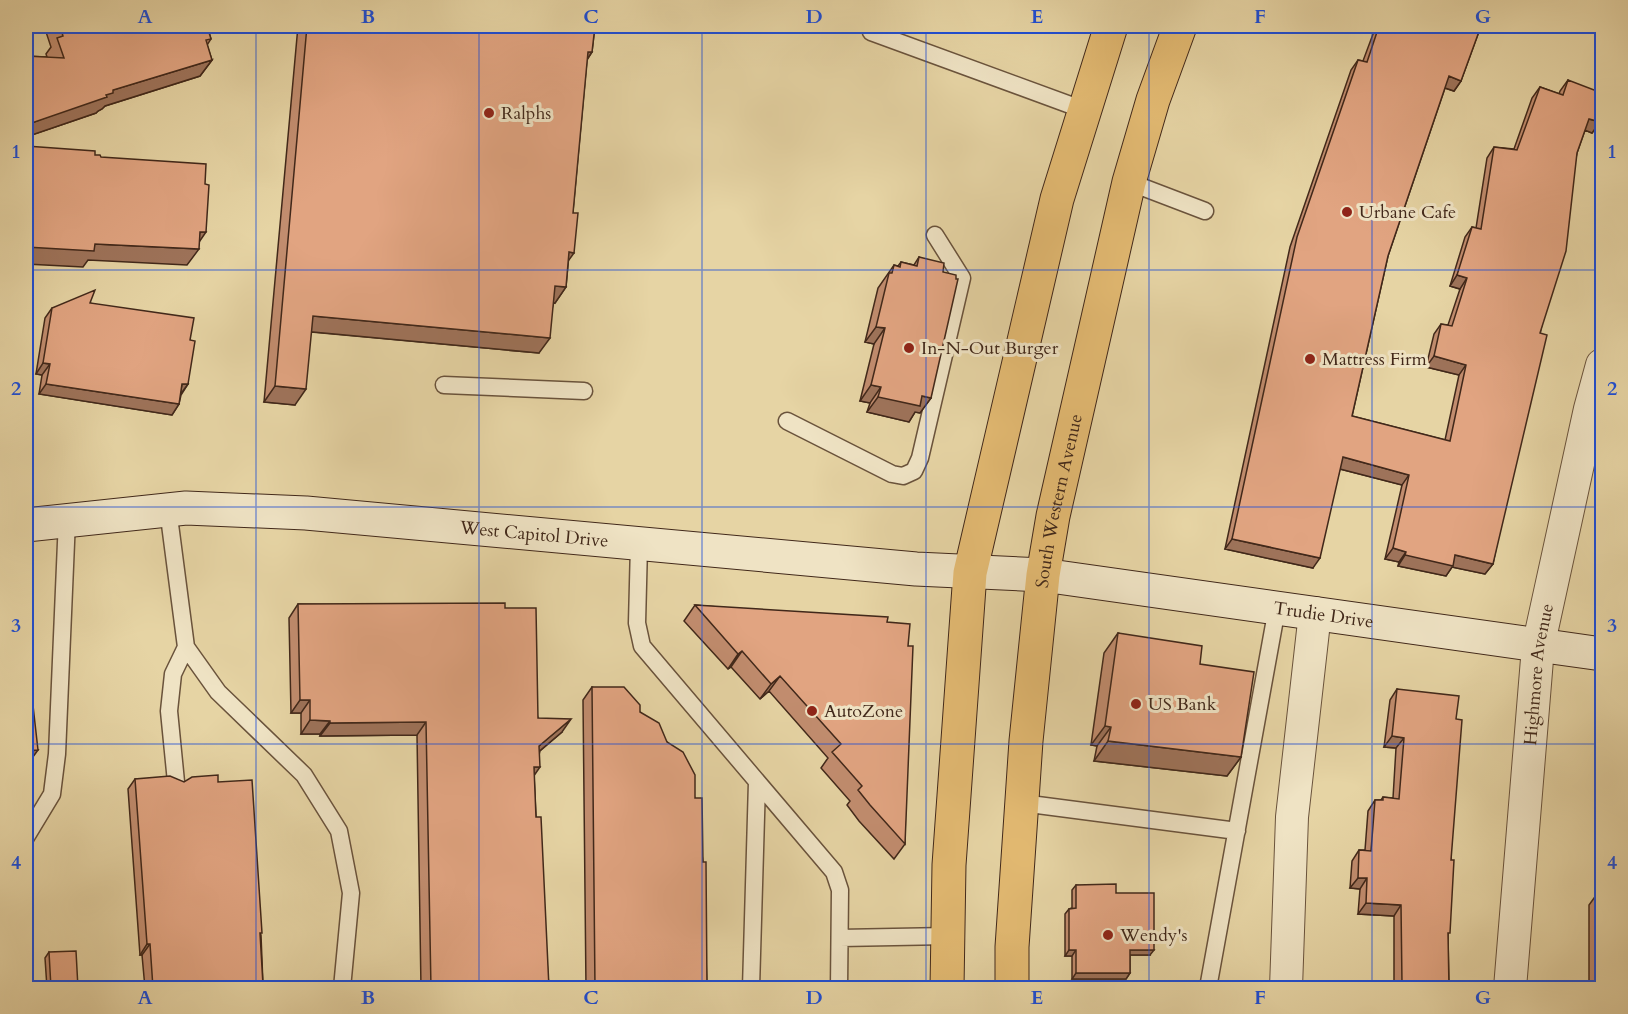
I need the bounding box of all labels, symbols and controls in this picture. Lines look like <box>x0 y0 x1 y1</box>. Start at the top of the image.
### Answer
text: A <box>137 3 153 30</box>
text: B <box>361 3 375 30</box>
text: C <box>583 3 599 30</box>
text: D <box>805 3 823 30</box>
text: E <box>1031 3 1043 30</box>
text: F <box>1254 3 1266 30</box>
text: G <box>1475 3 1491 30</box>
place label: Ralphs <box>501 101 551 126</box>
marker: Ralphs <box>482 106 496 120</box>
text: 1 <box>11 138 21 165</box>
text: 1 <box>1607 138 1617 165</box>
place label: Urbane Cafe <box>1359 200 1456 225</box>
marker: Urbane Cafe <box>1340 205 1354 219</box>
place label: In-N-Out Burger <box>921 336 1059 361</box>
marker: In-N-Out Burger <box>902 341 916 355</box>
place label: Mattress Firm <box>1322 347 1428 372</box>
marker: Mattress Firm <box>1303 352 1317 366</box>
text: 2 <box>11 375 21 402</box>
text: 2 <box>1607 375 1617 402</box>
street label: South Western Avenue <box>1029 411 1088 589</box>
street label: West Capitol Drive <box>458 515 609 553</box>
street label: Trudie Drive <box>1272 595 1375 634</box>
street label: Highmore Avenue <box>1517 601 1560 746</box>
text: 3 <box>11 612 21 639</box>
text: 3 <box>1607 612 1617 639</box>
place label: US Bank <box>1148 692 1217 717</box>
marker: US Bank <box>1129 697 1143 711</box>
place label: AutoZone <box>824 699 903 724</box>
marker: AutoZone <box>805 704 819 718</box>
text: 4 <box>11 849 21 876</box>
text: 4 <box>1607 849 1617 876</box>
place label: Wendy's <box>1119 923 1187 948</box>
marker: Wendy's <box>1101 928 1115 942</box>
text: A <box>137 984 153 1011</box>
text: B <box>361 984 375 1011</box>
text: C <box>583 984 599 1011</box>
text: D <box>805 984 823 1011</box>
text: E <box>1031 984 1043 1011</box>
text: F <box>1254 984 1266 1011</box>
text: G <box>1475 984 1491 1011</box>

